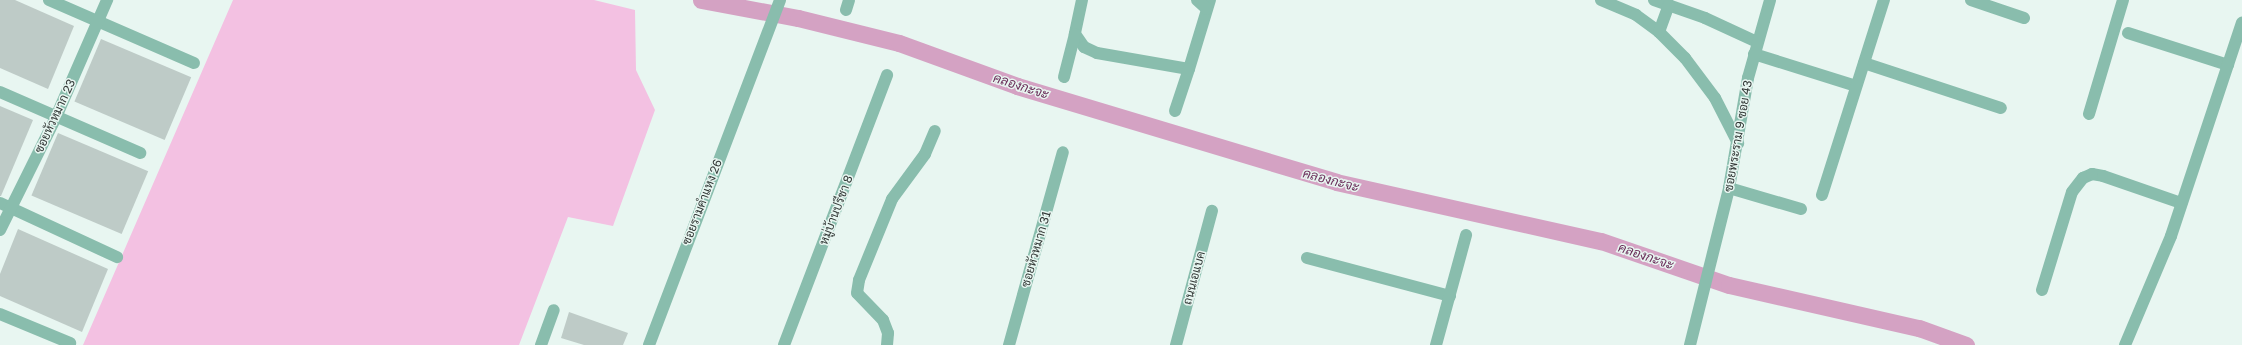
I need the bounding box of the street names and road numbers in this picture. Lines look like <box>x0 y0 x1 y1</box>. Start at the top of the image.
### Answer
street label: ซอยหัวหมาก 23 <box>32 77 78 155</box>
street label: ซอยพระราม 9 ซอย 43 <box>1721 79 1755 193</box>
street label: ซอยรามคำแหง 26 <box>679 157 725 247</box>
street label: หมู่บ้านปรีชา 8 <box>816 173 856 247</box>
street label: ซอยหัวหมาก 31 <box>1018 209 1054 289</box>
street label: ถนนเอแบค <box>1180 250 1208 306</box>

